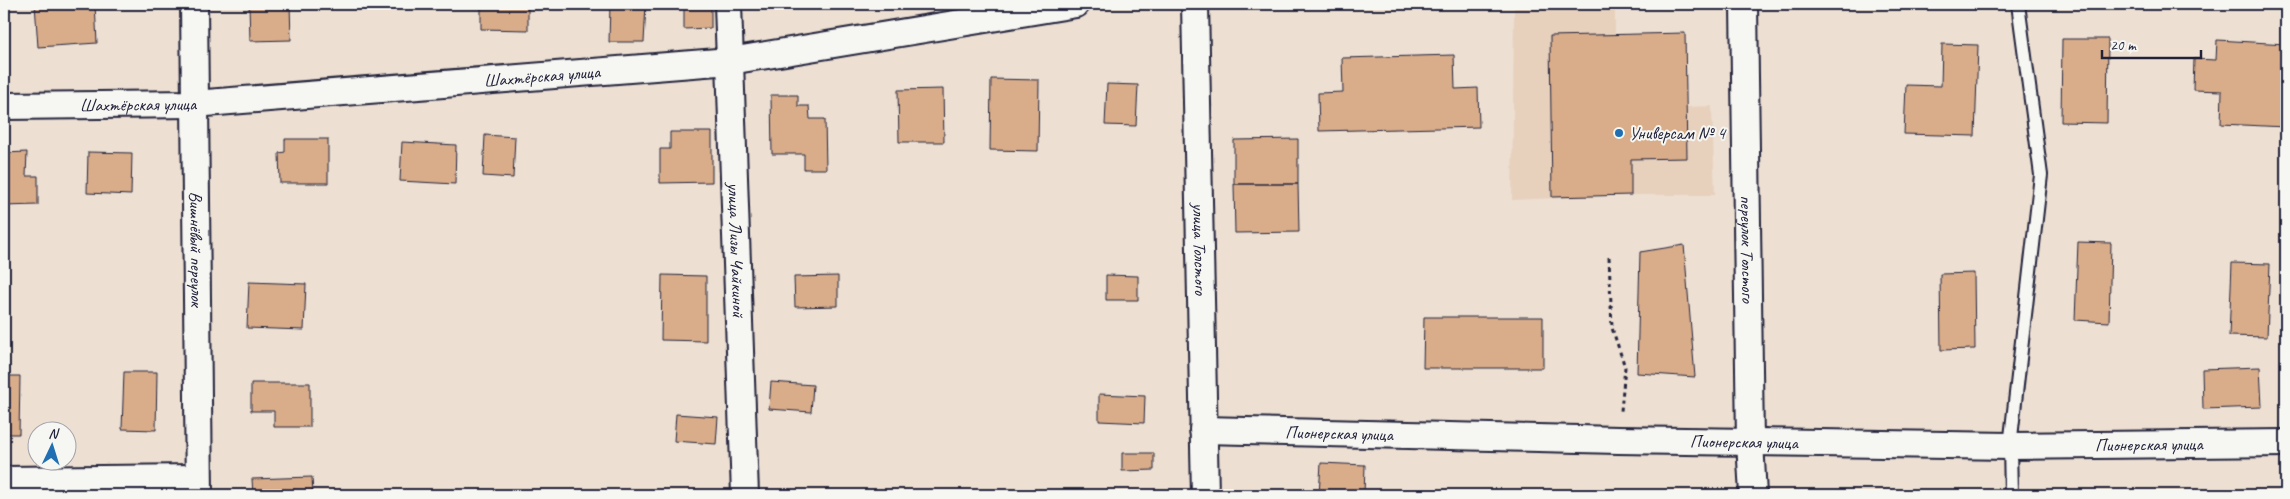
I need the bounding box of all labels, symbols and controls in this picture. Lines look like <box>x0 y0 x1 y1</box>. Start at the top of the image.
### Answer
scale bar <box>2102 28 2201 60</box>
text: 20 m <box>2110 36 2137 55</box>
street label: Шахтёрская улица <box>483 60 603 92</box>
street label: Шахтёрская улица <box>80 93 198 116</box>
place label: Универсам № 4 <box>1629 122 1727 144</box>
marker: Универсам № 4 <box>1613 127 1625 139</box>
street label: улица Лизы Чайкиной <box>723 181 750 319</box>
street label: Вишнёвый переулок <box>185 191 208 309</box>
street label: переулок Толстого <box>1736 195 1759 305</box>
street label: улица Толстого <box>1188 202 1212 297</box>
street label: Пионерская улица <box>1285 421 1395 446</box>
north arrow <box>28 422 78 472</box>
text: N <box>48 425 60 442</box>
street label: Пионерская улица <box>1690 430 1800 454</box>
street label: Пионерская улица <box>2095 433 2205 456</box>

